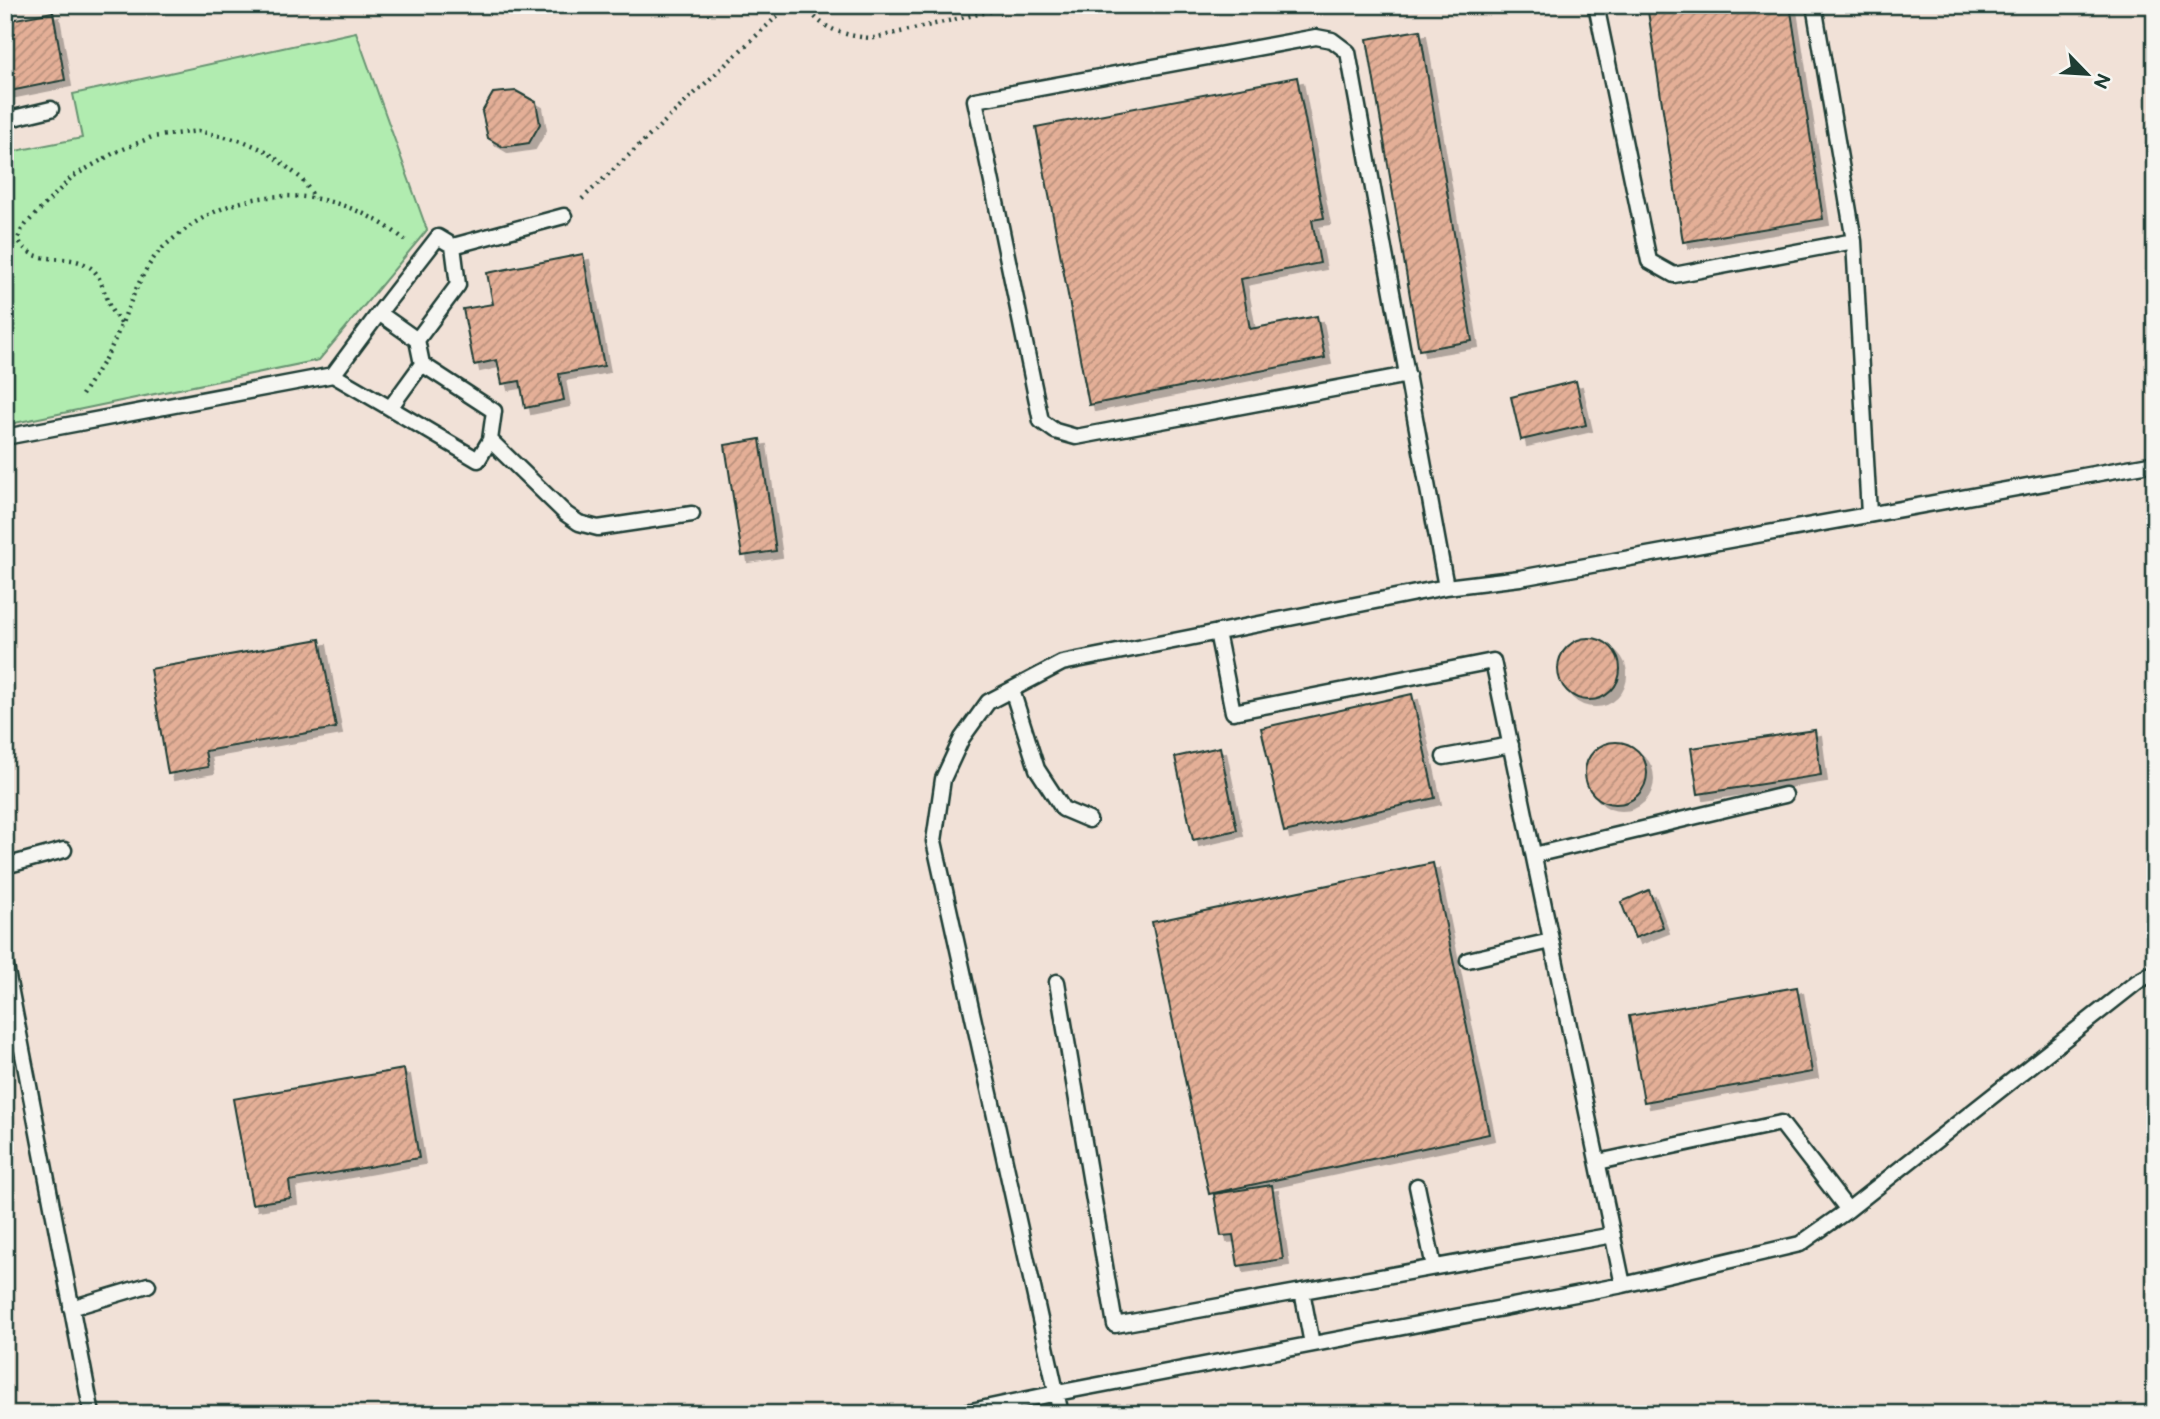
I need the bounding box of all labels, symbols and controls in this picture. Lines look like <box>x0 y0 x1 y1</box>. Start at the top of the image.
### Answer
north arrow <box>2052 38 2122 108</box>
text: N <box>2088 69 2114 92</box>

